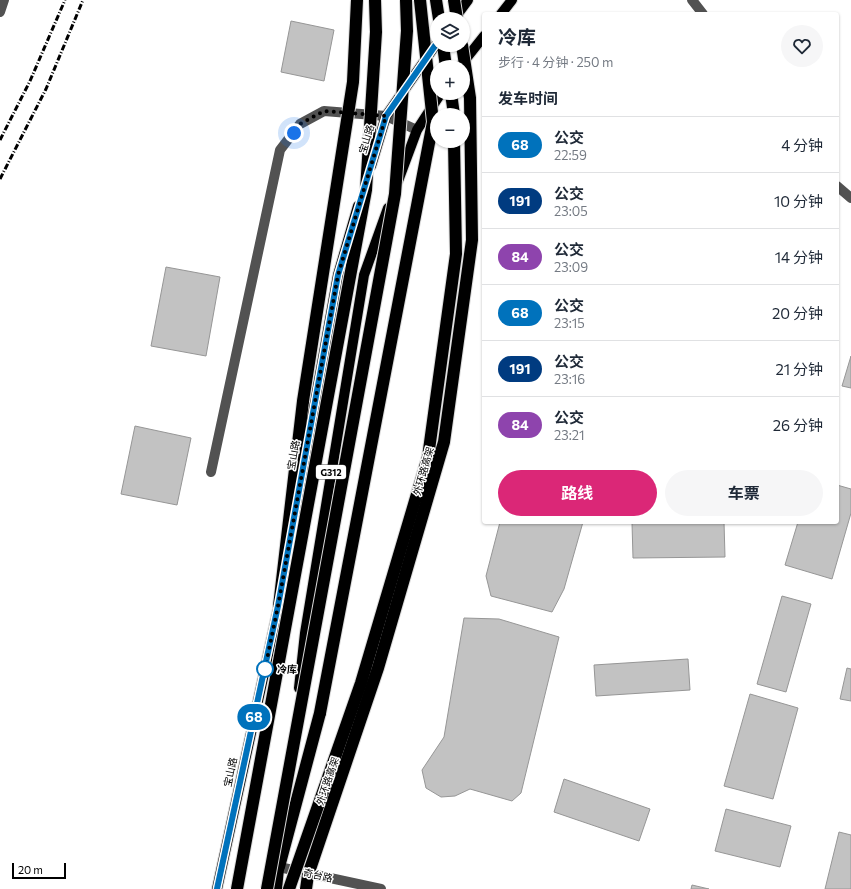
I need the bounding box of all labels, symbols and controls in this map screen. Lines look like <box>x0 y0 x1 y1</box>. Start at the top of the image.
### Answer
map controls <box>430 12 470 148</box>
button: layers <box>430 12 470 52</box>
text: 冷库 <box>498 25 536 48</box>
button: heart <box>781 25 823 67</box>
text: 步行 · 4 分钟 · 250 m <box>498 54 613 70</box>
button: + <box>430 60 470 100</box>
text: 发车时间 <box>498 89 558 107</box>
button: − <box>430 108 470 148</box>
your location <box>284 123 304 143</box>
street label: 宝山路 <box>356 123 376 155</box>
text: 公交 <box>554 128 584 146</box>
text: 68 <box>511 136 529 153</box>
text: 4 分钟 <box>781 136 823 154</box>
text: 22:59 <box>554 147 587 163</box>
text: 公交 <box>554 184 584 202</box>
text: 191 <box>509 192 531 209</box>
text: 10 分钟 <box>774 192 823 210</box>
text: 23:05 <box>554 203 588 219</box>
text: 公交 <box>554 240 584 258</box>
text: 84 <box>511 248 529 265</box>
text: 14 分钟 <box>775 248 823 266</box>
text: 23:09 <box>554 259 588 275</box>
text: 公交 <box>554 296 584 314</box>
text: 68 <box>511 304 529 321</box>
text: 20 分钟 <box>772 304 823 322</box>
text: 23:15 <box>554 315 585 331</box>
text: 公交 <box>554 352 584 370</box>
text: 191 <box>509 360 531 377</box>
text: 21 分钟 <box>775 360 823 378</box>
text: 23:16 <box>554 371 585 387</box>
text: 公交 <box>554 408 584 426</box>
text: 84 <box>511 416 529 433</box>
text: 26 分钟 <box>773 416 823 434</box>
text: 23:21 <box>554 427 584 443</box>
street label: 宝山路 <box>284 439 302 471</box>
street label: 外环路高架 <box>410 445 436 497</box>
road number: G312 <box>316 465 346 479</box>
button: 路线 <box>498 470 657 516</box>
button: 车票 <box>665 470 823 516</box>
marker: 冷库 <box>256 660 274 678</box>
place label: 冷库 <box>277 663 297 675</box>
line badge: 68 <box>236 704 272 730</box>
text: 68 <box>245 708 263 725</box>
street label: 外环路高架 <box>313 755 341 807</box>
street label: 宝山路 <box>221 756 239 788</box>
scale bar <box>12 861 66 880</box>
text: 20 m <box>18 863 43 876</box>
street label: 奇台路 <box>302 866 334 884</box>

